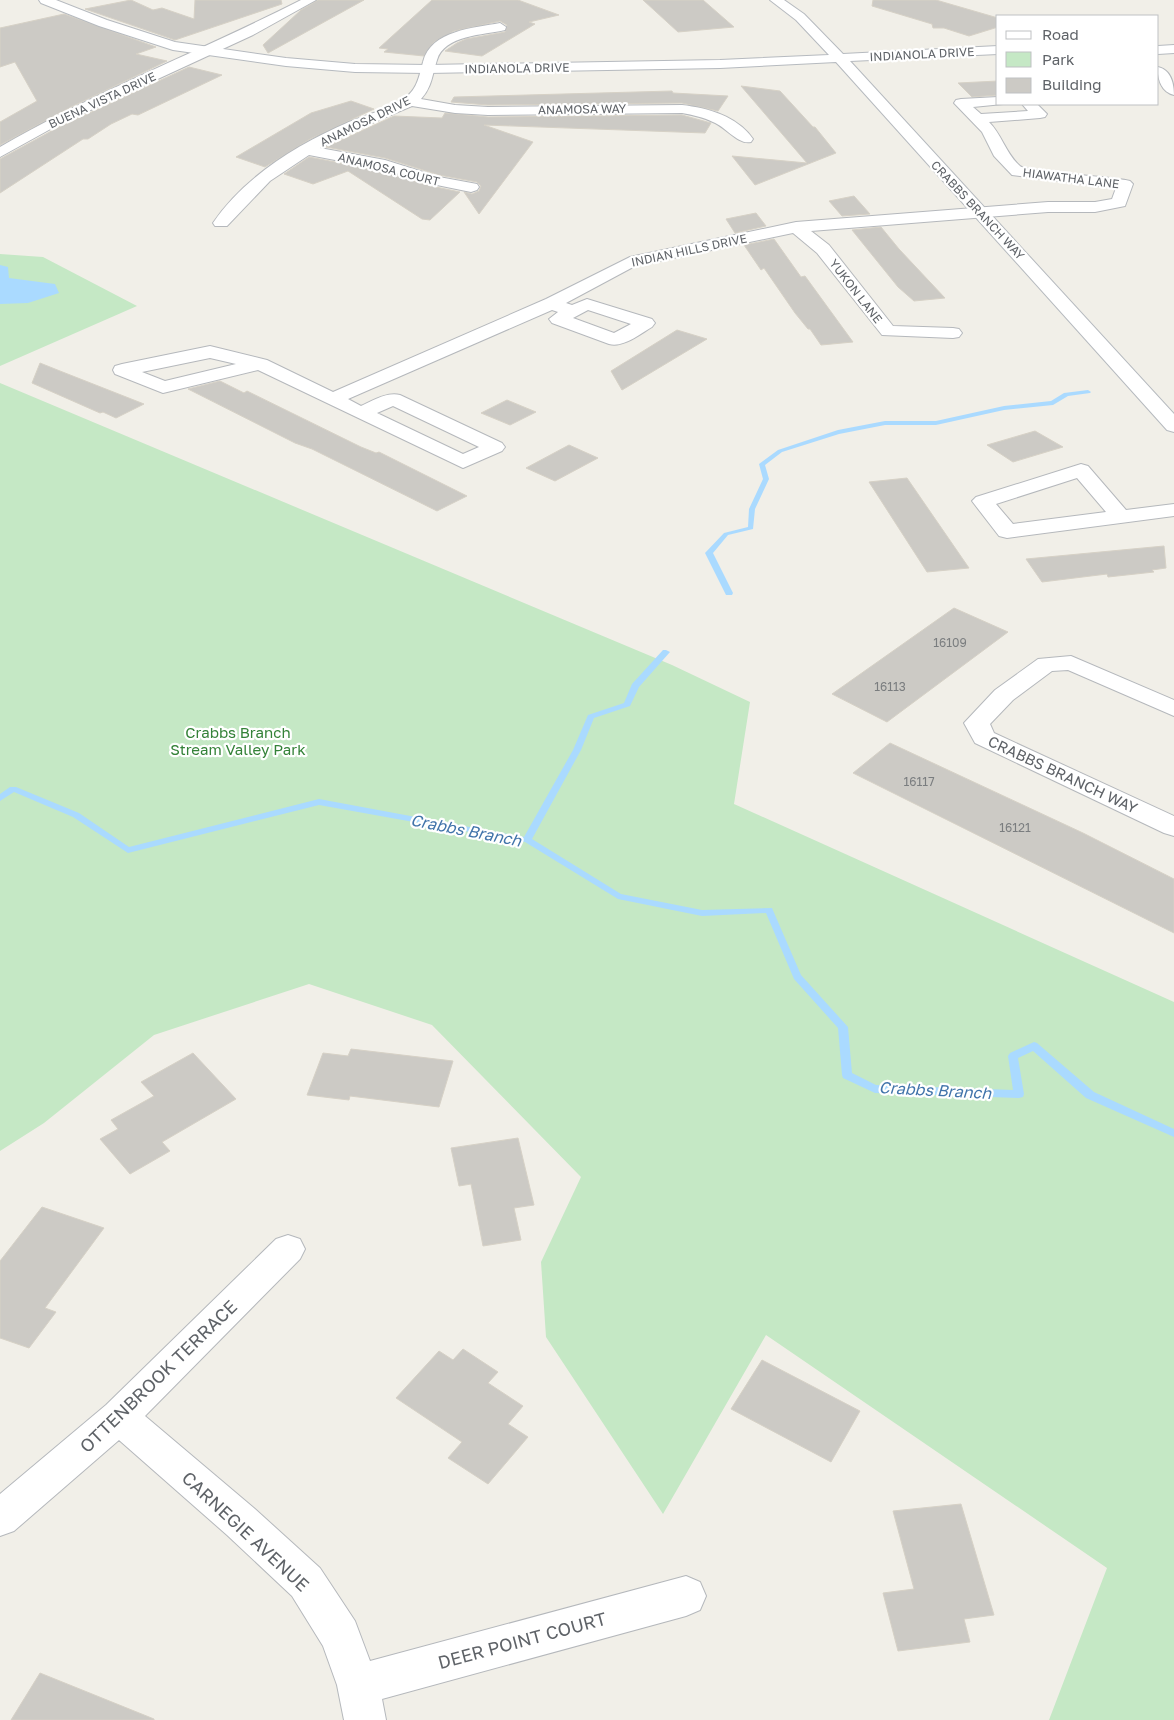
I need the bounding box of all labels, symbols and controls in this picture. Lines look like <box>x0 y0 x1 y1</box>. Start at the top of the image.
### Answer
legend <box>996 15 1159 105</box>
text: Road <box>1042 25 1079 43</box>
street label: INDIANOLA DRIVE <box>869 44 975 64</box>
text: Park <box>1042 50 1075 68</box>
street label: INDIANOLA DRIVE <box>464 60 570 76</box>
street label: BUENA VISTA DRIVE <box>46 69 158 131</box>
text: Building <box>1042 75 1102 93</box>
street label: ANAMOSA DRIVE <box>317 93 413 149</box>
street label: ANAMOSA WAY <box>538 101 627 117</box>
street label: ANAMOSA COURT <box>337 149 442 189</box>
street label: CRABBS BRANCH WAY <box>928 157 1028 263</box>
street label: HIAWATHA LANE <box>1022 165 1120 191</box>
street label: INDIAN HILLS DRIVE <box>630 230 748 270</box>
street label: YUKON LANE <box>826 256 886 326</box>
house number: 16109 <box>933 635 967 650</box>
house number: 16113 <box>874 679 906 694</box>
park label: Crabbs Branch Stream Valley Park <box>170 723 306 758</box>
street label: CRABBS BRANCH WAY <box>986 731 1141 817</box>
house number: 16117 <box>903 774 935 789</box>
water label: Crabbs Branch <box>409 809 524 851</box>
house number: 16121 <box>999 820 1031 835</box>
water label: Crabbs Branch <box>878 1077 993 1103</box>
street label: OTTENBROOK TERRACE <box>75 1295 241 1457</box>
street label: CARNEGIE AVENUE <box>178 1466 314 1596</box>
street label: DEER POINT COURT <box>435 1607 609 1673</box>

